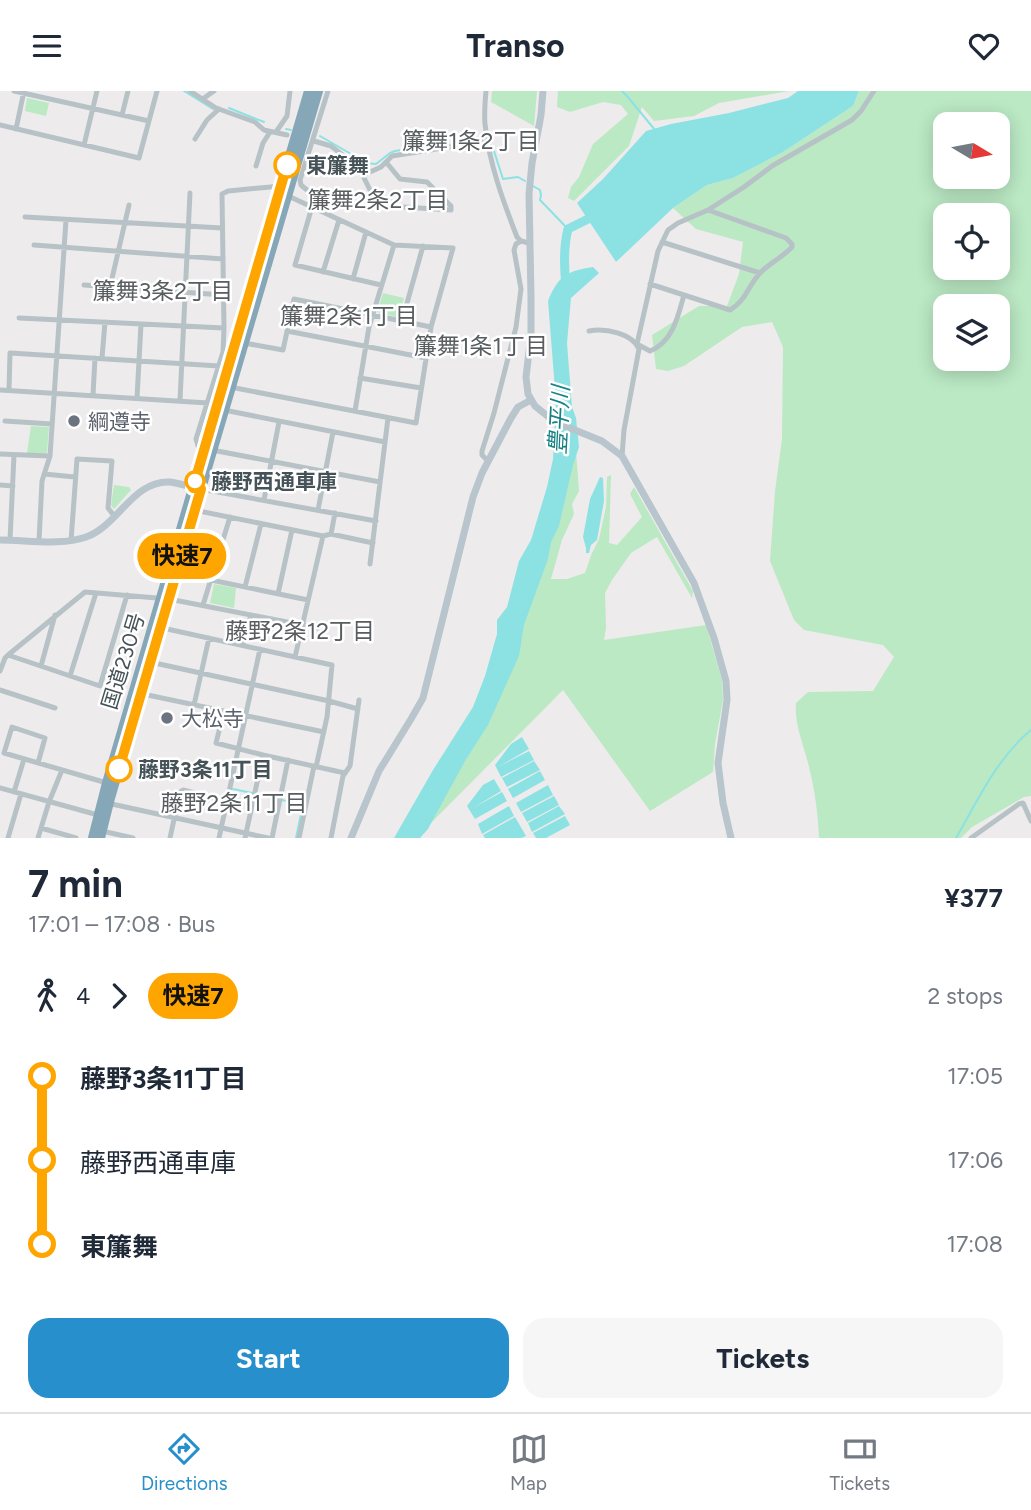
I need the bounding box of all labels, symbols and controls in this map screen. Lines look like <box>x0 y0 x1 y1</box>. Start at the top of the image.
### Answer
icon: menu <box>28 27 66 65</box>
text: Transo <box>466 27 565 65</box>
icon: heart <box>965 27 1003 65</box>
north arrow <box>933 112 1010 189</box>
map controls <box>933 112 1010 371</box>
district label: 簾舞1条2丁目 <box>402 127 540 155</box>
marker: 東簾舞 <box>274 152 300 178</box>
place label: 東簾舞 <box>306 153 369 178</box>
district label: 簾舞2条2丁目 <box>308 186 448 214</box>
button: locate <box>933 203 1010 280</box>
district label: 簾舞3条2丁目 <box>93 277 233 305</box>
button: layers <box>933 294 1010 371</box>
district label: 簾舞2条1丁目 <box>280 302 418 330</box>
district label: 簾舞1条1丁目 <box>414 332 548 360</box>
water label: 豊平川 <box>543 382 575 455</box>
place label: 綱遵寺 <box>88 409 151 434</box>
marker: 綱遵寺 <box>66 413 82 429</box>
place label: 藤野西通車庫 <box>211 469 337 494</box>
marker: 藤野西通車庫 <box>185 471 205 491</box>
line badge: 快速7 <box>142 533 222 579</box>
text: 快速7 <box>151 541 213 570</box>
street label: 国道230号 <box>96 610 150 712</box>
district label: 藤野2条12丁目 <box>225 617 375 645</box>
place label: 大松寺 <box>181 706 244 731</box>
marker: 大松寺 <box>159 710 175 726</box>
marker: 藤野3条11丁目 <box>106 756 132 782</box>
place label: 藤野3条11丁目 <box>138 757 272 782</box>
district label: 藤野2条11丁目 <box>161 789 307 817</box>
text: 7 min <box>28 861 123 907</box>
text: ¥377 <box>944 882 1003 914</box>
text: 17:01 – 17:08 · Bus <box>28 910 215 938</box>
icon: walk <box>28 977 66 1015</box>
icon: forward <box>100 977 138 1015</box>
text: 快速7 <box>162 981 224 1010</box>
text: 4 <box>76 982 90 1010</box>
text: 2 stops <box>927 982 1003 1010</box>
text: 17:05 <box>947 1062 1003 1090</box>
text: 藤野3条11丁目 <box>80 1063 246 1095</box>
text: 17:06 <box>948 1146 1003 1174</box>
text: 藤野西通車庫 <box>80 1147 236 1179</box>
text: 17:08 <box>946 1230 1003 1258</box>
text: 東簾舞 <box>80 1231 158 1263</box>
button: Start <box>28 1318 509 1398</box>
button: Tickets <box>523 1318 1003 1398</box>
tab: Directions <box>141 1430 228 1495</box>
tab: Map <box>510 1430 548 1495</box>
tab: Tickets <box>829 1430 890 1495</box>

